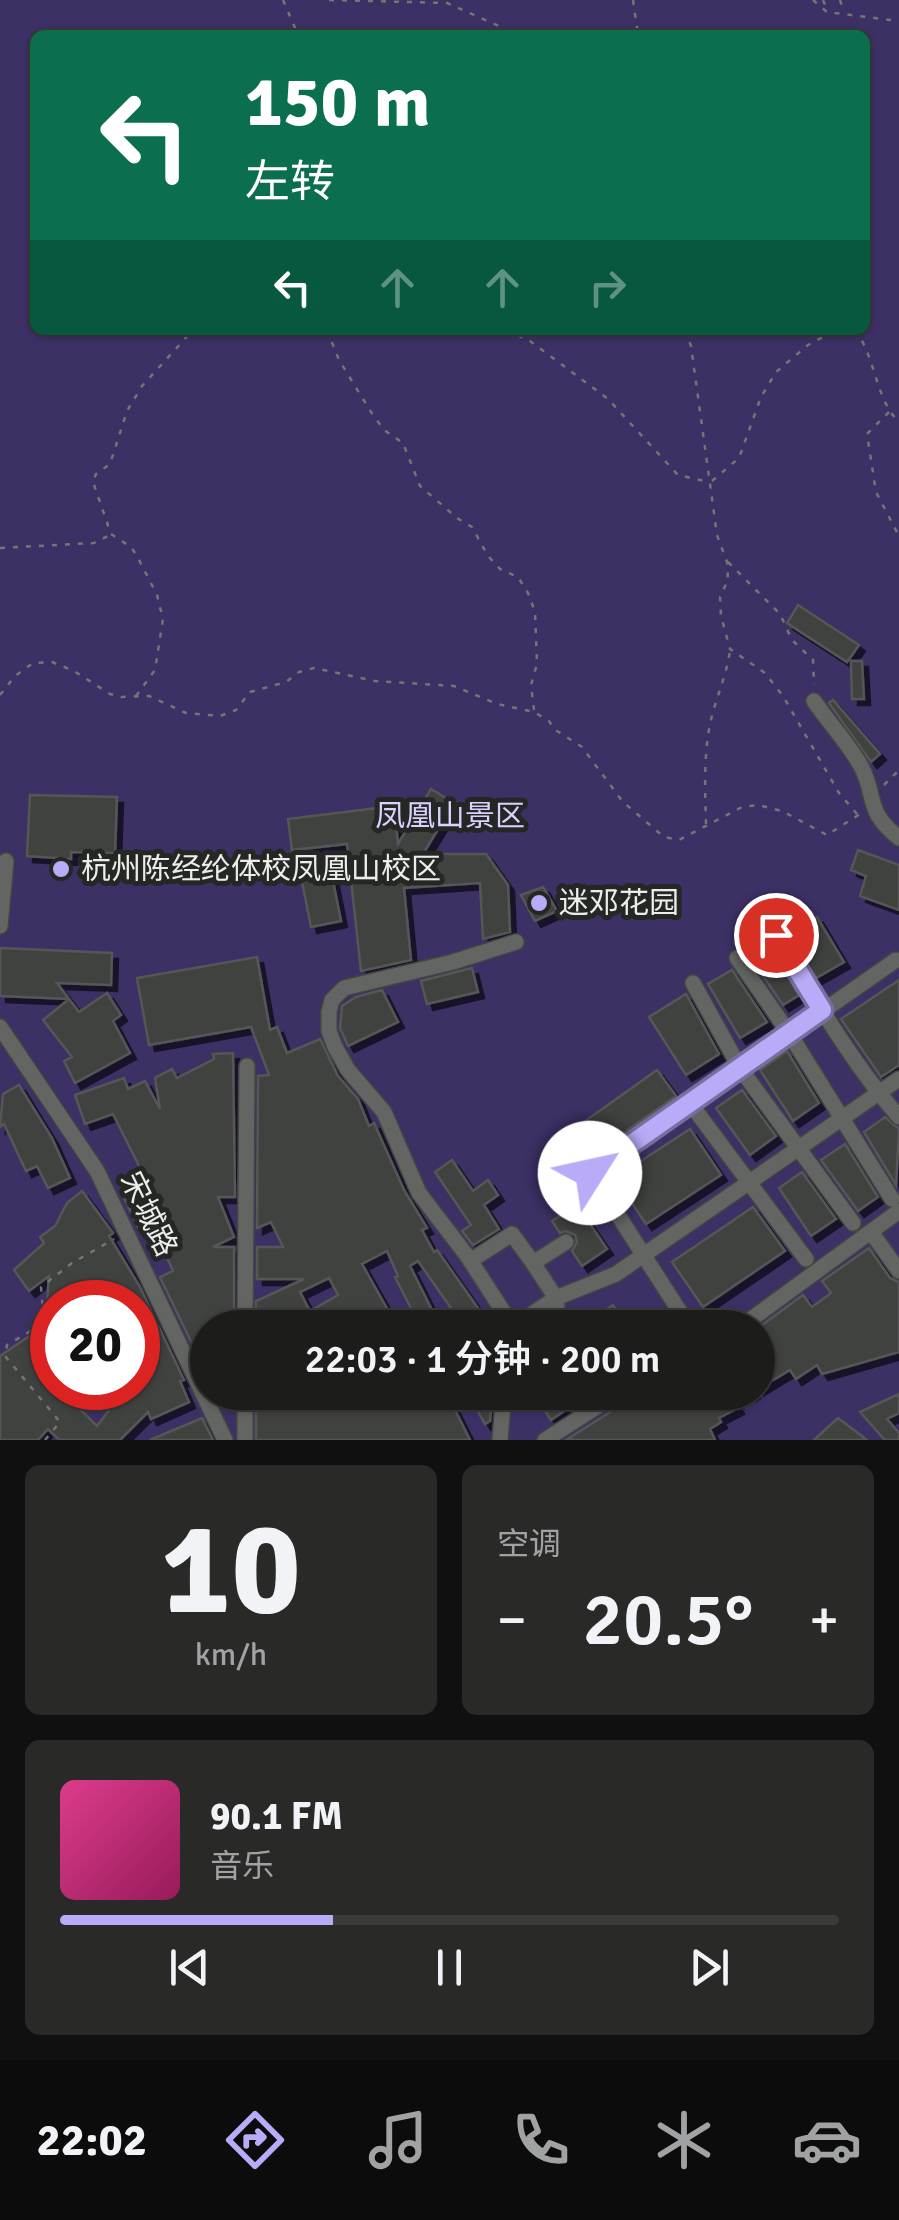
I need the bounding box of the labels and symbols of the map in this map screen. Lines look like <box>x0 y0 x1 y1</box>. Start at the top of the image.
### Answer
park label: 凤凰山景区 <box>375 798 525 835</box>
place label: 杭州陈经纶体校凤凰山校区 <box>81 851 441 888</box>
marker: 杭州陈经纶体校凤凰山校区 <box>50 858 72 880</box>
place label: 迷邓花园 <box>559 885 679 922</box>
marker: 迷邓花园 <box>528 892 550 914</box>
pin <box>734 893 819 978</box>
position arrow <box>538 1121 642 1225</box>
street label: 宋城路 <box>112 1166 185 1263</box>
speed limit sign: 20 <box>30 1280 160 1410</box>

